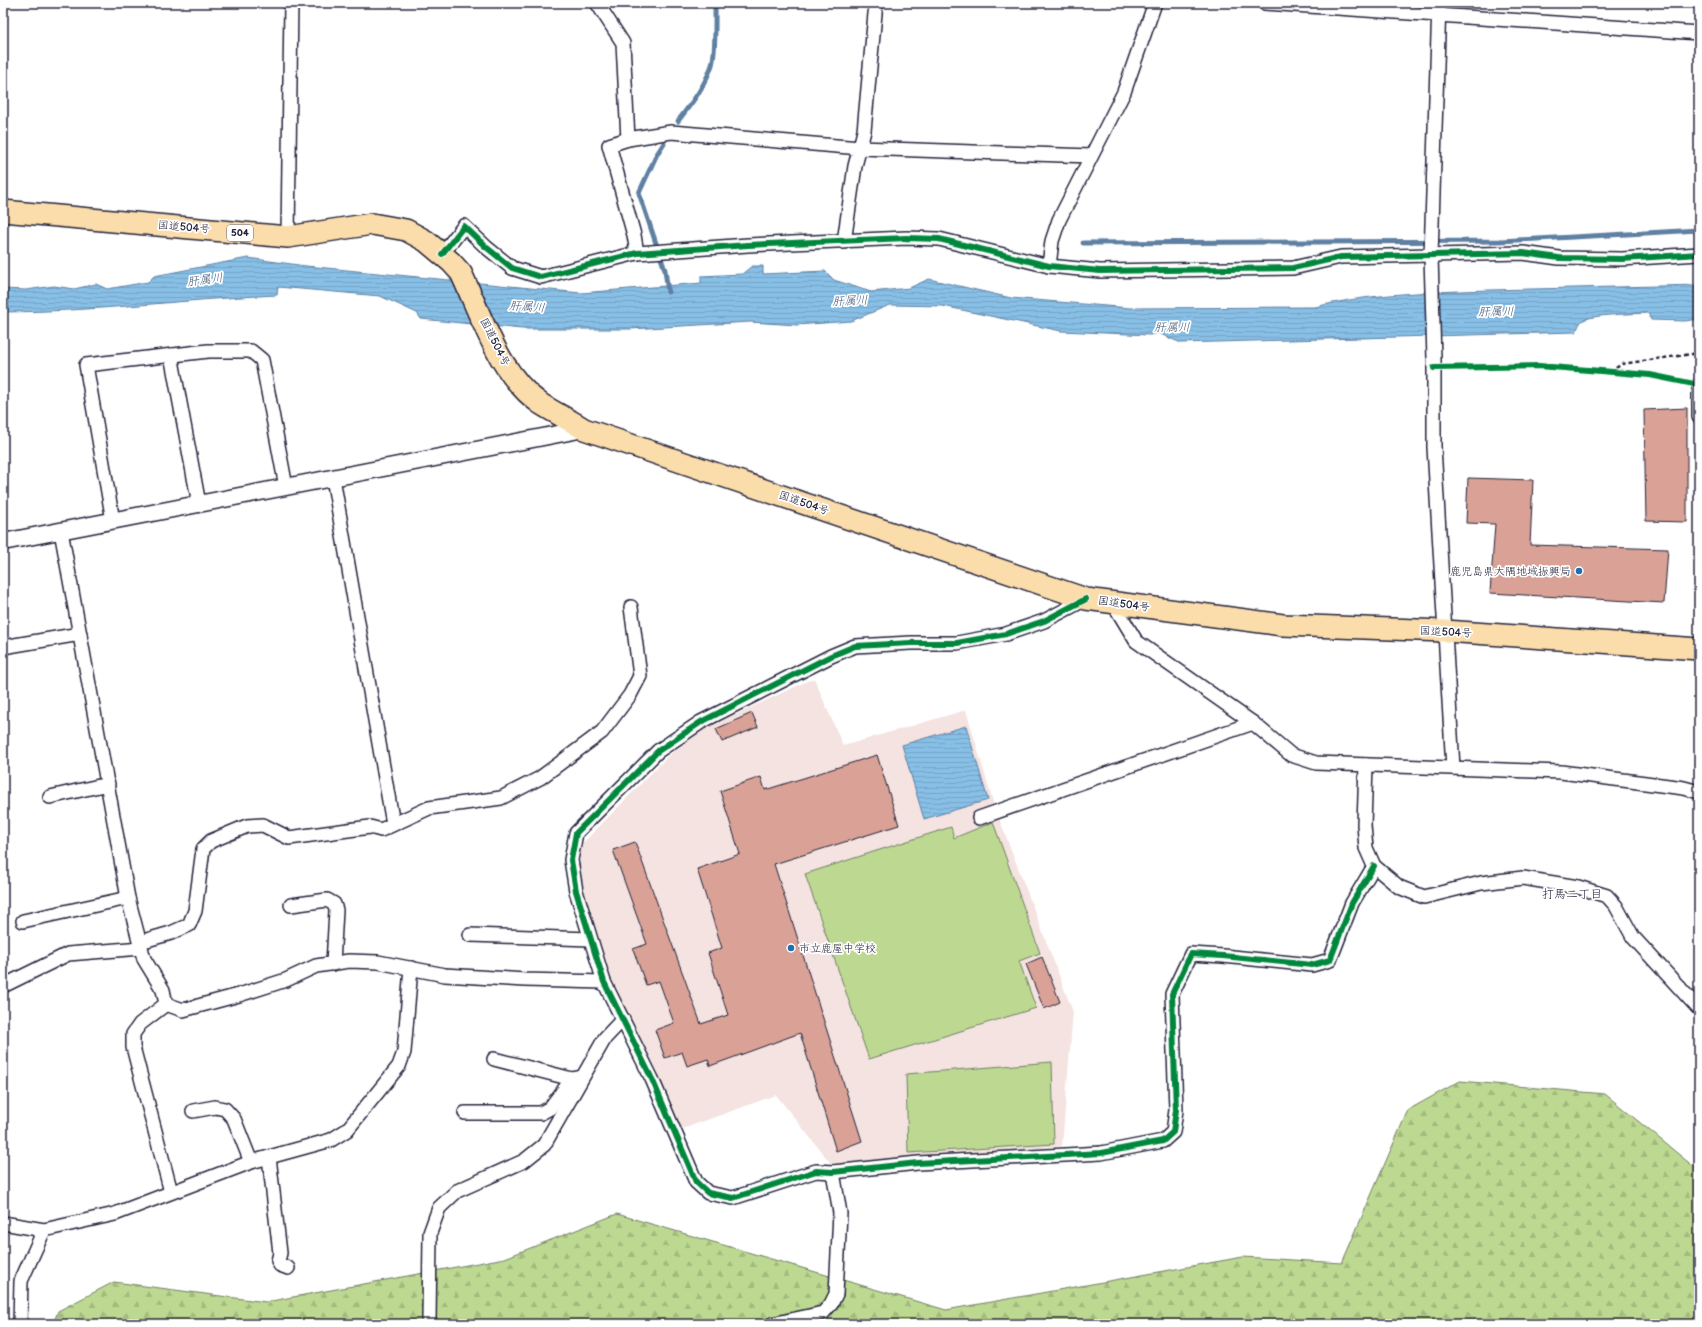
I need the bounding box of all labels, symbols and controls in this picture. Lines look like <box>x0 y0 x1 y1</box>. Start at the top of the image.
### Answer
street label: 国道504号 <box>157 218 211 236</box>
road number: 504 <box>227 225 253 241</box>
water label: 肝属川 <box>186 270 224 290</box>
water label: 肝属川 <box>832 293 868 309</box>
water label: 肝属川 <box>509 298 545 316</box>
water label: 肝属川 <box>1478 304 1514 320</box>
street label: 国道504号 <box>477 316 513 368</box>
water label: 肝属川 <box>1154 320 1190 335</box>
street label: 国道504号 <box>777 488 831 518</box>
place label: 鹿児島県大隅地域振興局 <box>1450 565 1571 578</box>
marker: 鹿児島県大隅地域振興局 <box>1574 566 1584 576</box>
street label: 国道504号 <box>1097 594 1151 614</box>
street label: 国道504号 <box>1419 624 1473 640</box>
district label: 打馬二丁目 <box>1542 887 1602 902</box>
place label: 市立鹿屋中学校 <box>799 942 876 955</box>
marker: 市立鹿屋中学校 <box>786 943 796 953</box>

